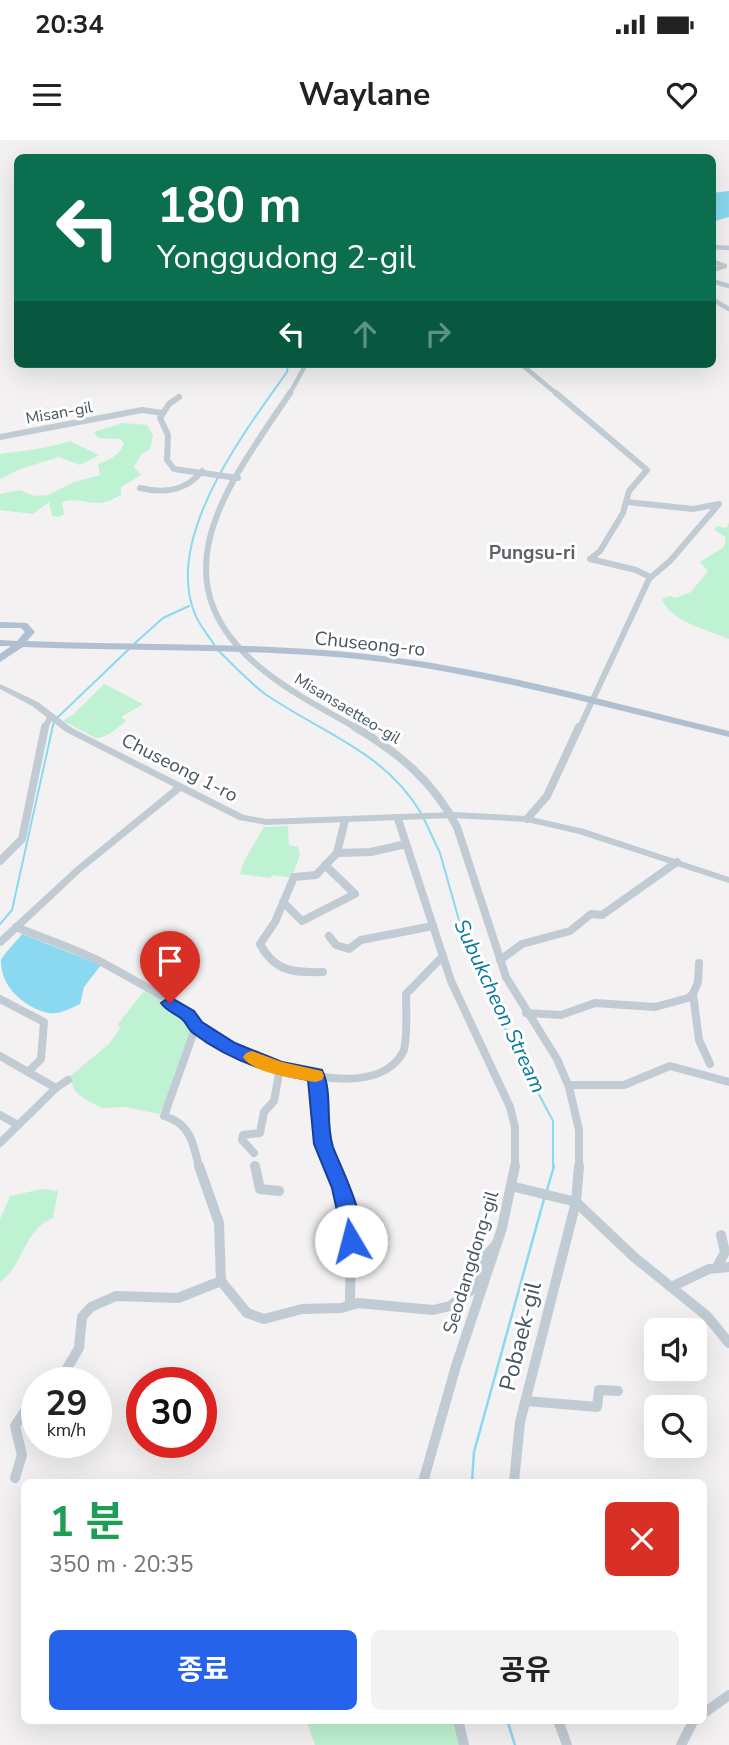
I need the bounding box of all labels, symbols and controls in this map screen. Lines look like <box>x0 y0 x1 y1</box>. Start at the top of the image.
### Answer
text: 20:34 <box>35 7 104 42</box>
text: Waylane <box>299 73 430 116</box>
icon: menu <box>28 76 66 114</box>
icon: heart <box>663 76 701 114</box>
text: 180 m <box>157 172 301 239</box>
icon: left <box>42 182 133 273</box>
text: Yonggudong 2-gil <box>157 236 415 279</box>
icon: left <box>273 315 311 353</box>
icon: ahead <box>346 315 384 353</box>
icon: right <box>419 315 457 353</box>
street label: Misan-gil <box>24 396 95 430</box>
district label: Pungsu-ri <box>489 540 575 566</box>
street label: Chuseong-ro <box>313 625 427 663</box>
street label: Misansaetteo-gil <box>290 668 405 750</box>
street label: Chuseong 1-ro <box>117 727 242 808</box>
water label: Subukcheon Stream <box>447 915 553 1097</box>
pin <box>140 931 200 1003</box>
icon: arrive <box>151 942 189 980</box>
street label: Seodangdong-gil <box>437 1187 505 1337</box>
position arrow <box>314 1204 388 1278</box>
street label: Pobaek-gil <box>492 1278 549 1394</box>
map controls <box>644 1318 707 1458</box>
button: sound <box>644 1318 707 1381</box>
speed limit sign: 30 <box>126 1367 217 1458</box>
text: 29 <box>45 1380 88 1427</box>
button: search <box>644 1395 707 1458</box>
text: km/h <box>47 1418 86 1442</box>
text: 1 분 <box>49 1494 124 1551</box>
button: close <box>605 1502 679 1576</box>
text: 350 m · 20:35 <box>49 1549 194 1580</box>
button: 종료 <box>49 1630 357 1710</box>
button: 공유 <box>371 1630 679 1710</box>

